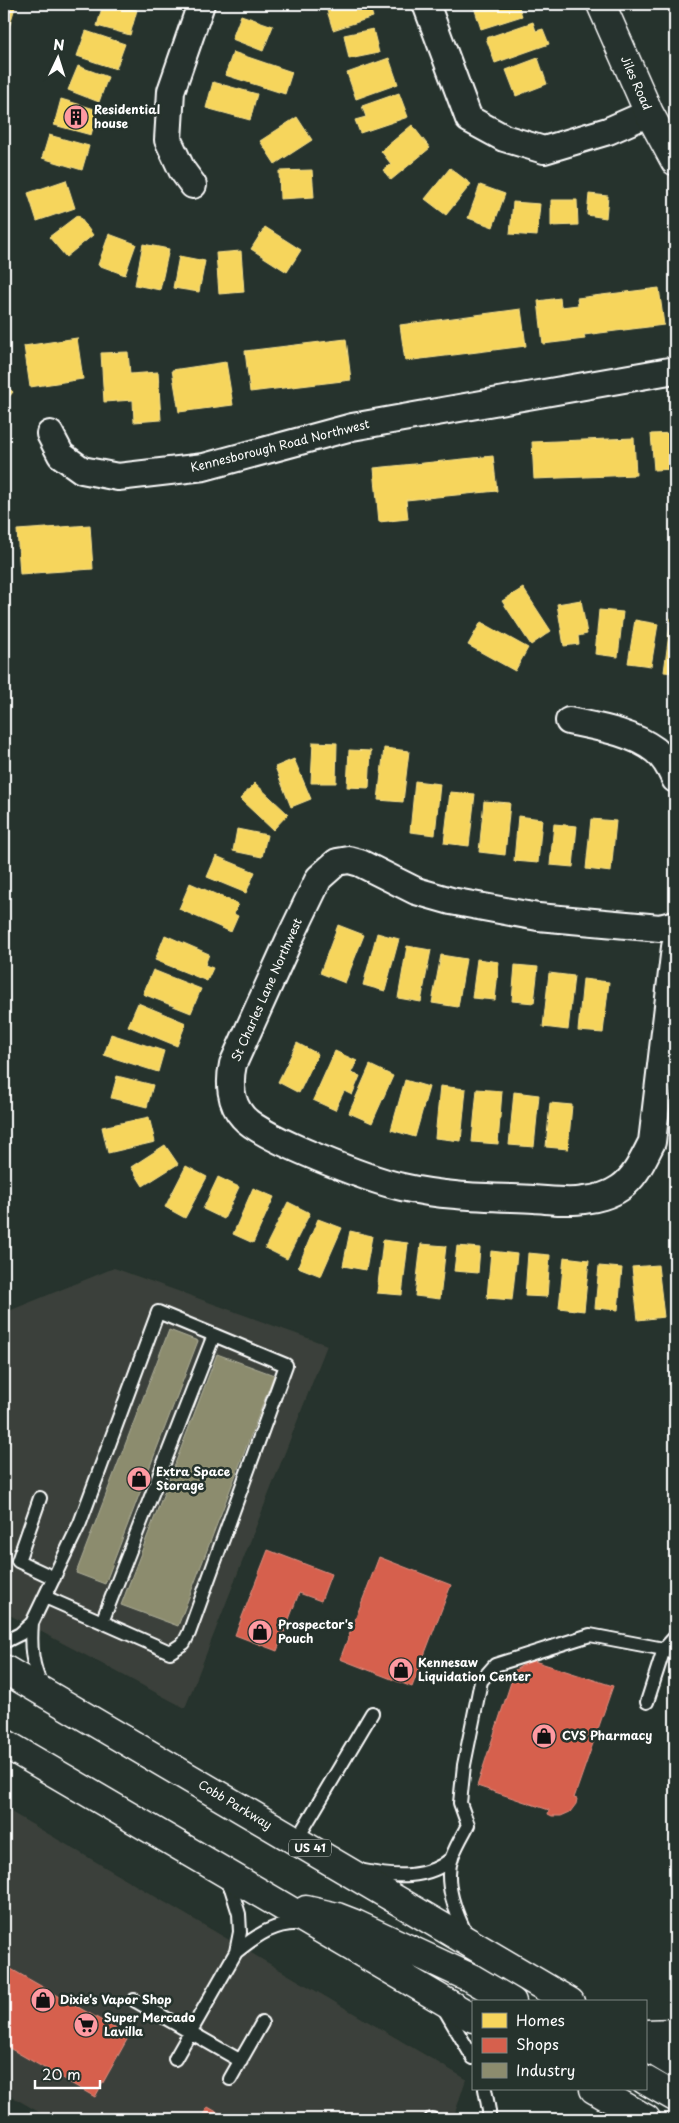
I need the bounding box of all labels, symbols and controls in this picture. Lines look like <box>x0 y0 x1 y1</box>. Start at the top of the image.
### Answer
north arrow <box>32 32 82 82</box>
text: N <box>53 34 65 55</box>
street label: Jiles Road <box>617 53 657 113</box>
place label: Residential house <box>94 100 160 132</box>
building icon: Residential house <box>63 104 89 130</box>
street label: Kennesborough Road Northwest <box>188 414 371 476</box>
street label: St Charles Lane Northwest <box>226 915 306 1064</box>
place label: Extra Space Storage <box>156 1462 231 1494</box>
shop icon: Extra Space Storage <box>126 1466 152 1492</box>
place label: Prospector's Pouch <box>278 1615 354 1647</box>
shop icon: Prospector's Pouch <box>247 1619 273 1645</box>
place label: Kennesaw Liquidation Center <box>418 1653 531 1685</box>
shop icon: Kennesaw Liquidation Center <box>388 1657 414 1683</box>
shop icon: CVS Pharmacy <box>531 1723 557 1749</box>
place label: CVS Pharmacy <box>562 1726 652 1744</box>
street label: Cobb Parkway <box>195 1775 276 1833</box>
road number: US 41 <box>289 1840 331 1856</box>
shop icon: Dixie's Vapor Shop <box>30 1987 56 2013</box>
place label: Dixie's Vapor Shop <box>60 1990 172 2008</box>
legend <box>472 2000 646 2090</box>
place label: Super Mercado Lavilla <box>104 2008 195 2040</box>
text: Homes <box>516 2008 565 2031</box>
supermarket icon: Super Mercado Lavilla <box>73 2012 99 2038</box>
text: Shops <box>516 2032 559 2055</box>
scale bar <box>35 2058 100 2090</box>
text: Industry <box>516 2058 575 2081</box>
text: 20 m <box>42 2062 81 2085</box>

